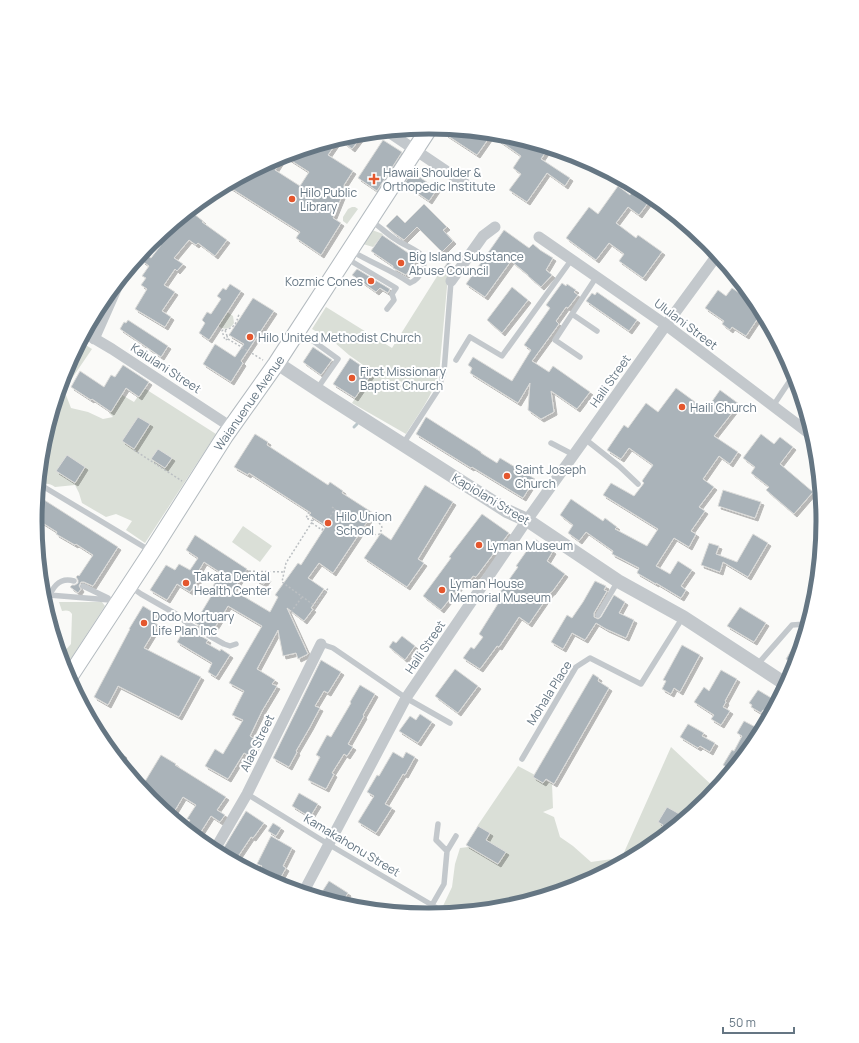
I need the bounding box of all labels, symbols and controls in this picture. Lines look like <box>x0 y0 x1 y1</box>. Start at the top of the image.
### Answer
place label: Hawaii Shoulder & Orthopedic Institute <box>383 164 495 195</box>
marker: Hawaii Shoulder & Orthopedic Institute <box>368 173 380 185</box>
place label: Hilo Public Library <box>300 184 357 215</box>
marker: Hilo Public Library <box>287 194 297 204</box>
place label: Big Island Substance Abuse Council <box>409 248 524 279</box>
marker: Big Island Substance Abuse Council <box>396 258 406 268</box>
place label: Kozmic Cones <box>285 273 363 290</box>
marker: Kozmic Cones <box>366 276 376 286</box>
street label: Ululani Street <box>651 295 721 354</box>
place label: Hilo United Methodist Church <box>258 329 421 346</box>
marker: Hilo United Methodist Church <box>245 332 255 342</box>
street label: Kaiulani Street <box>128 339 205 397</box>
street label: Haili Street <box>586 351 635 411</box>
street label: Waianuenue Avenue <box>210 352 288 454</box>
place label: First Missionary Baptist Church <box>360 363 447 394</box>
marker: First Missionary Baptist Church <box>347 373 357 383</box>
place label: Haili Church <box>690 399 757 416</box>
marker: Haili Church <box>677 402 687 412</box>
place label: Saint Joseph Church <box>515 461 586 492</box>
street label: Kapiolani Street <box>449 469 533 529</box>
marker: Saint Joseph Church <box>502 471 512 481</box>
place label: Hilo Union School <box>336 508 392 539</box>
marker: Hilo Union School <box>323 518 333 528</box>
place label: Lyman Museum <box>487 537 573 554</box>
marker: Lyman Museum <box>474 540 484 550</box>
place label: Takata Dental Health Center <box>194 568 272 599</box>
place label: Lyman House Memorial Museum <box>450 575 551 606</box>
marker: Takata Dental Health Center <box>181 578 191 588</box>
marker: Lyman House Memorial Museum <box>437 585 447 595</box>
place label: Dodo Mortuary Life Plan Inc <box>152 608 235 639</box>
street label: Haili Street <box>401 617 449 677</box>
marker: Dodo Mortuary Life Plan Inc <box>139 618 149 628</box>
street label: Mohala Place <box>522 658 576 728</box>
street label: Alae Street <box>236 711 278 774</box>
street label: Kamakahonu Street <box>301 810 403 881</box>
scale bar <box>723 1009 794 1035</box>
text: 50 m <box>729 1014 756 1031</box>

